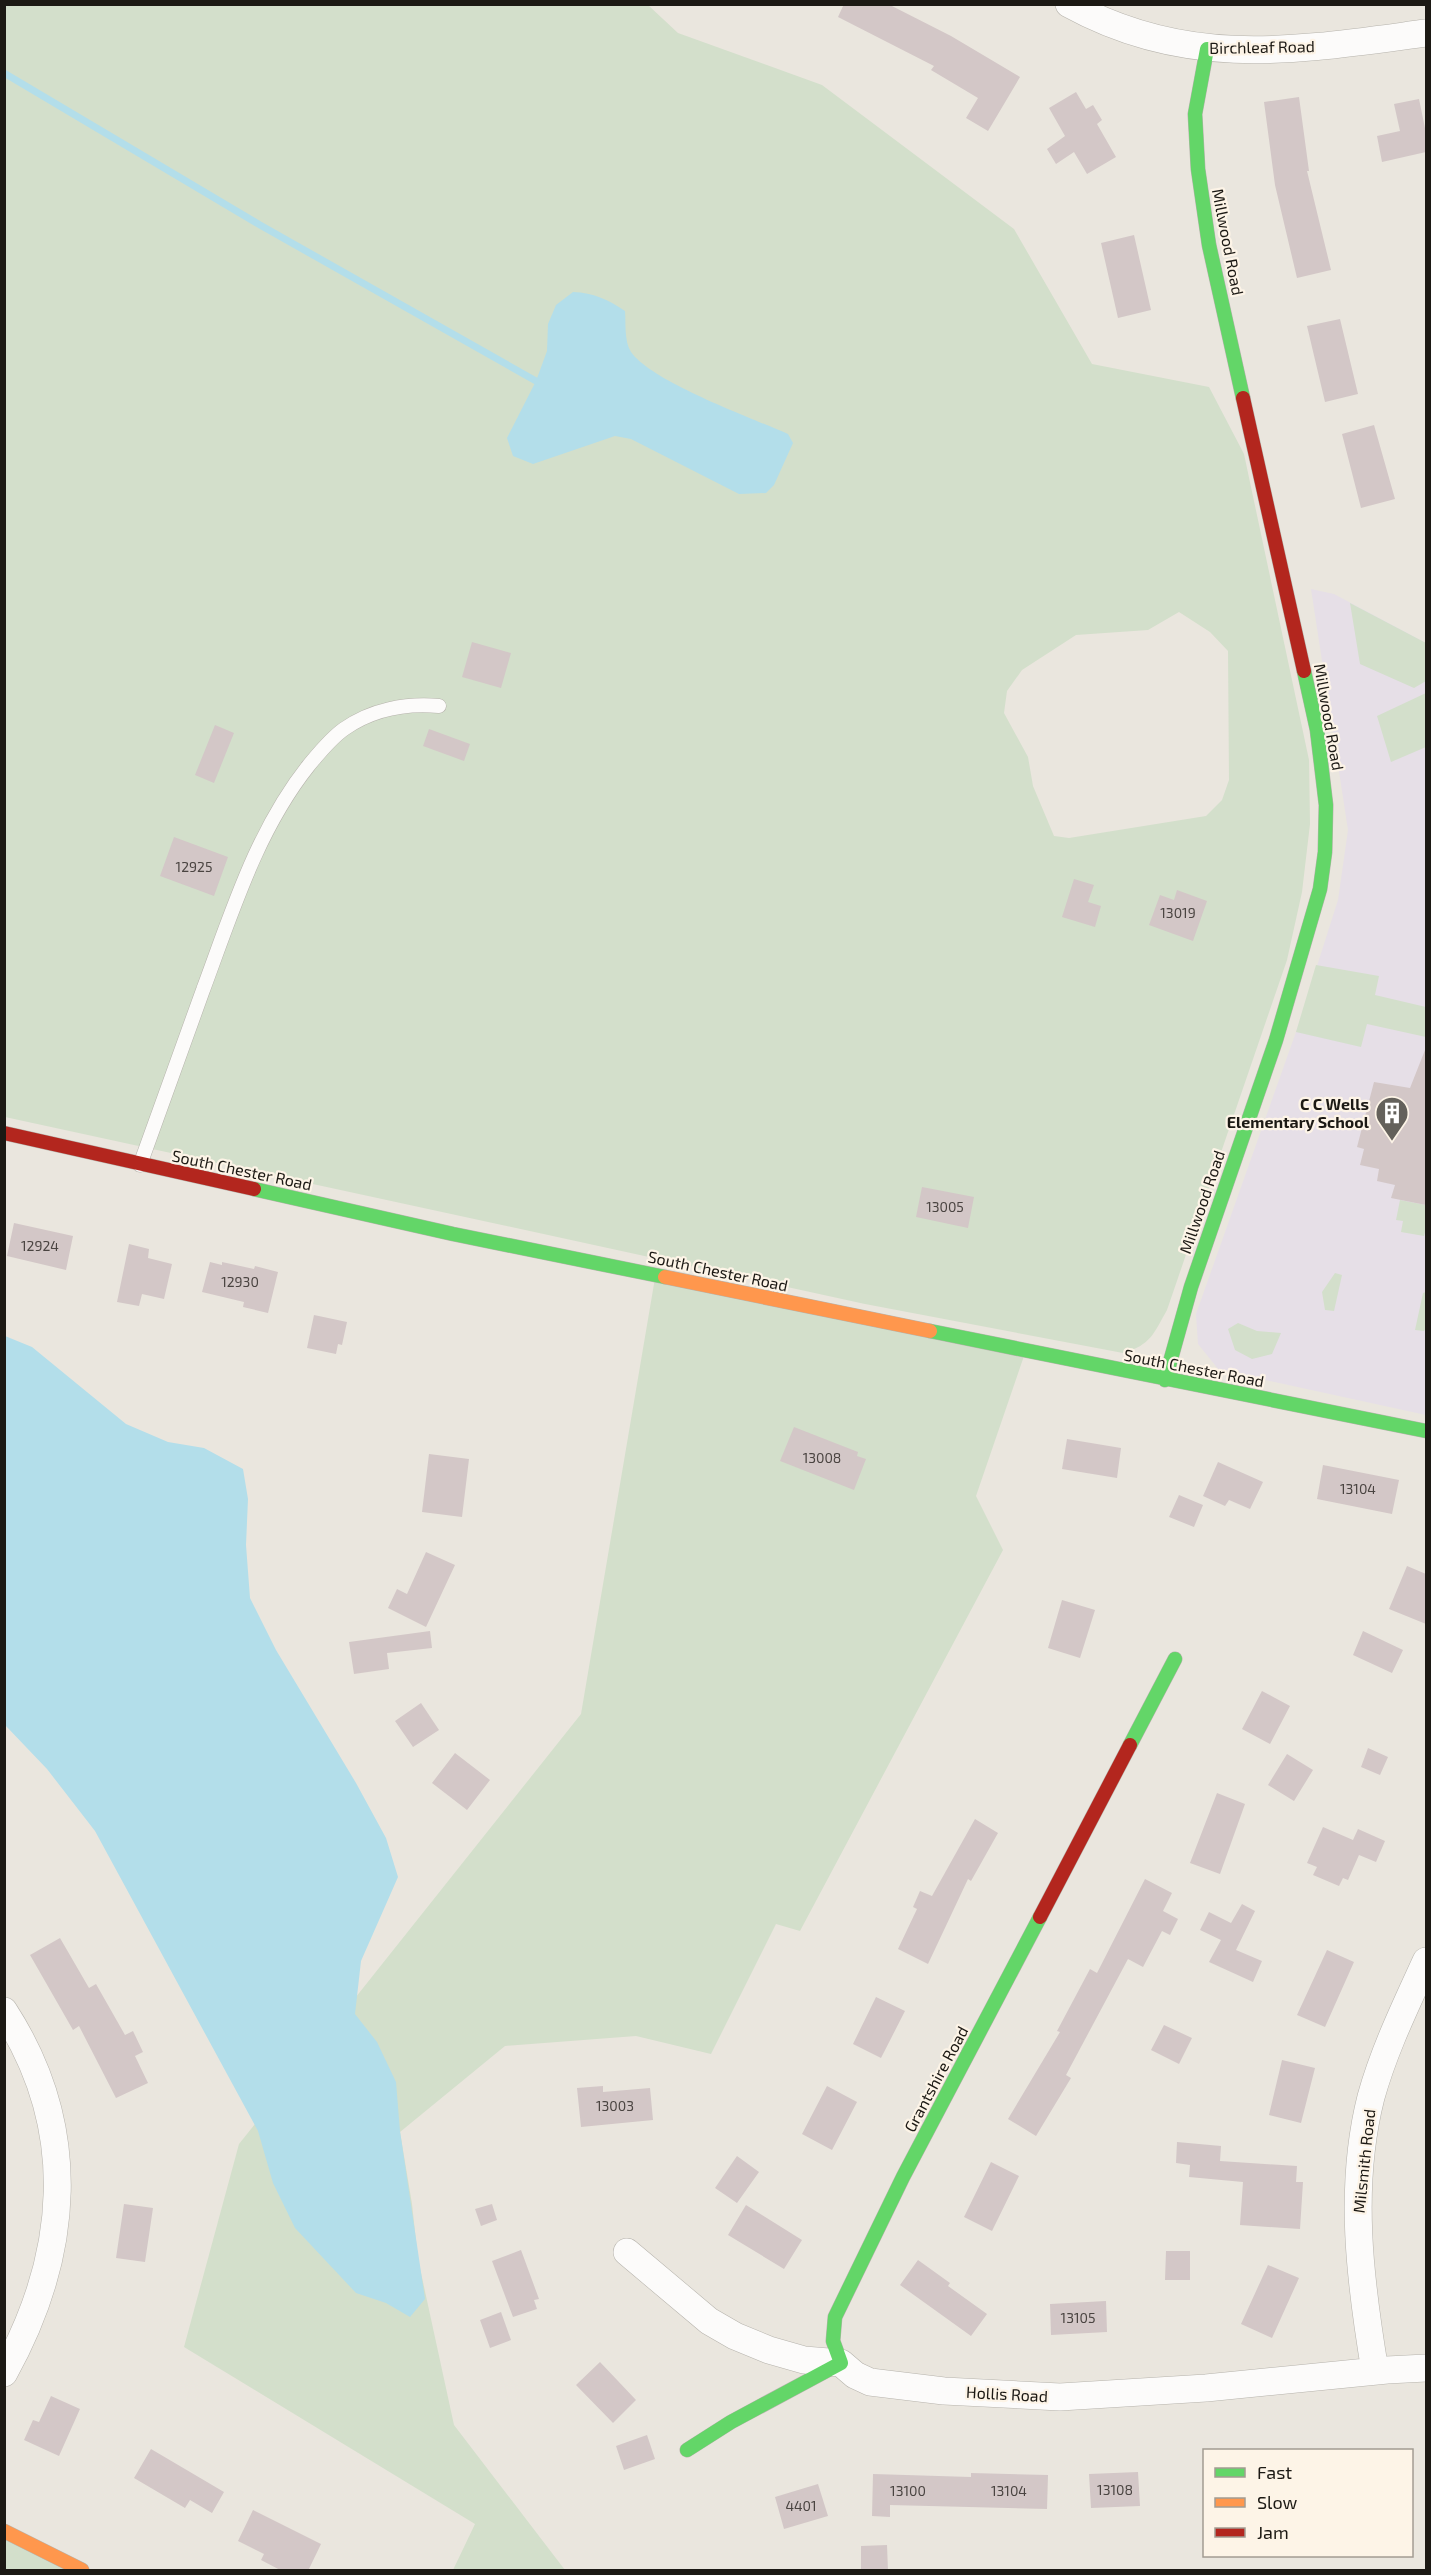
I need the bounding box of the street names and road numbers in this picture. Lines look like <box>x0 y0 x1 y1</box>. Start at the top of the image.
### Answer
street label: Birchleaf Road <box>1209 36 1315 57</box>
street label: Millwood Road <box>1209 187 1248 297</box>
street label: Millwood Road <box>1311 662 1348 772</box>
street label: South Chester Road <box>170 1145 314 1194</box>
street label: Millwood Road <box>1175 1148 1228 1256</box>
street label: South Chester Road <box>646 1246 790 1295</box>
street label: South Chester Road <box>1122 1345 1266 1390</box>
street label: Grantshire Road <box>900 2023 971 2135</box>
street label: Milsmith Road <box>1349 2108 1378 2214</box>
street label: Hollis Road <box>966 2382 1048 2405</box>

